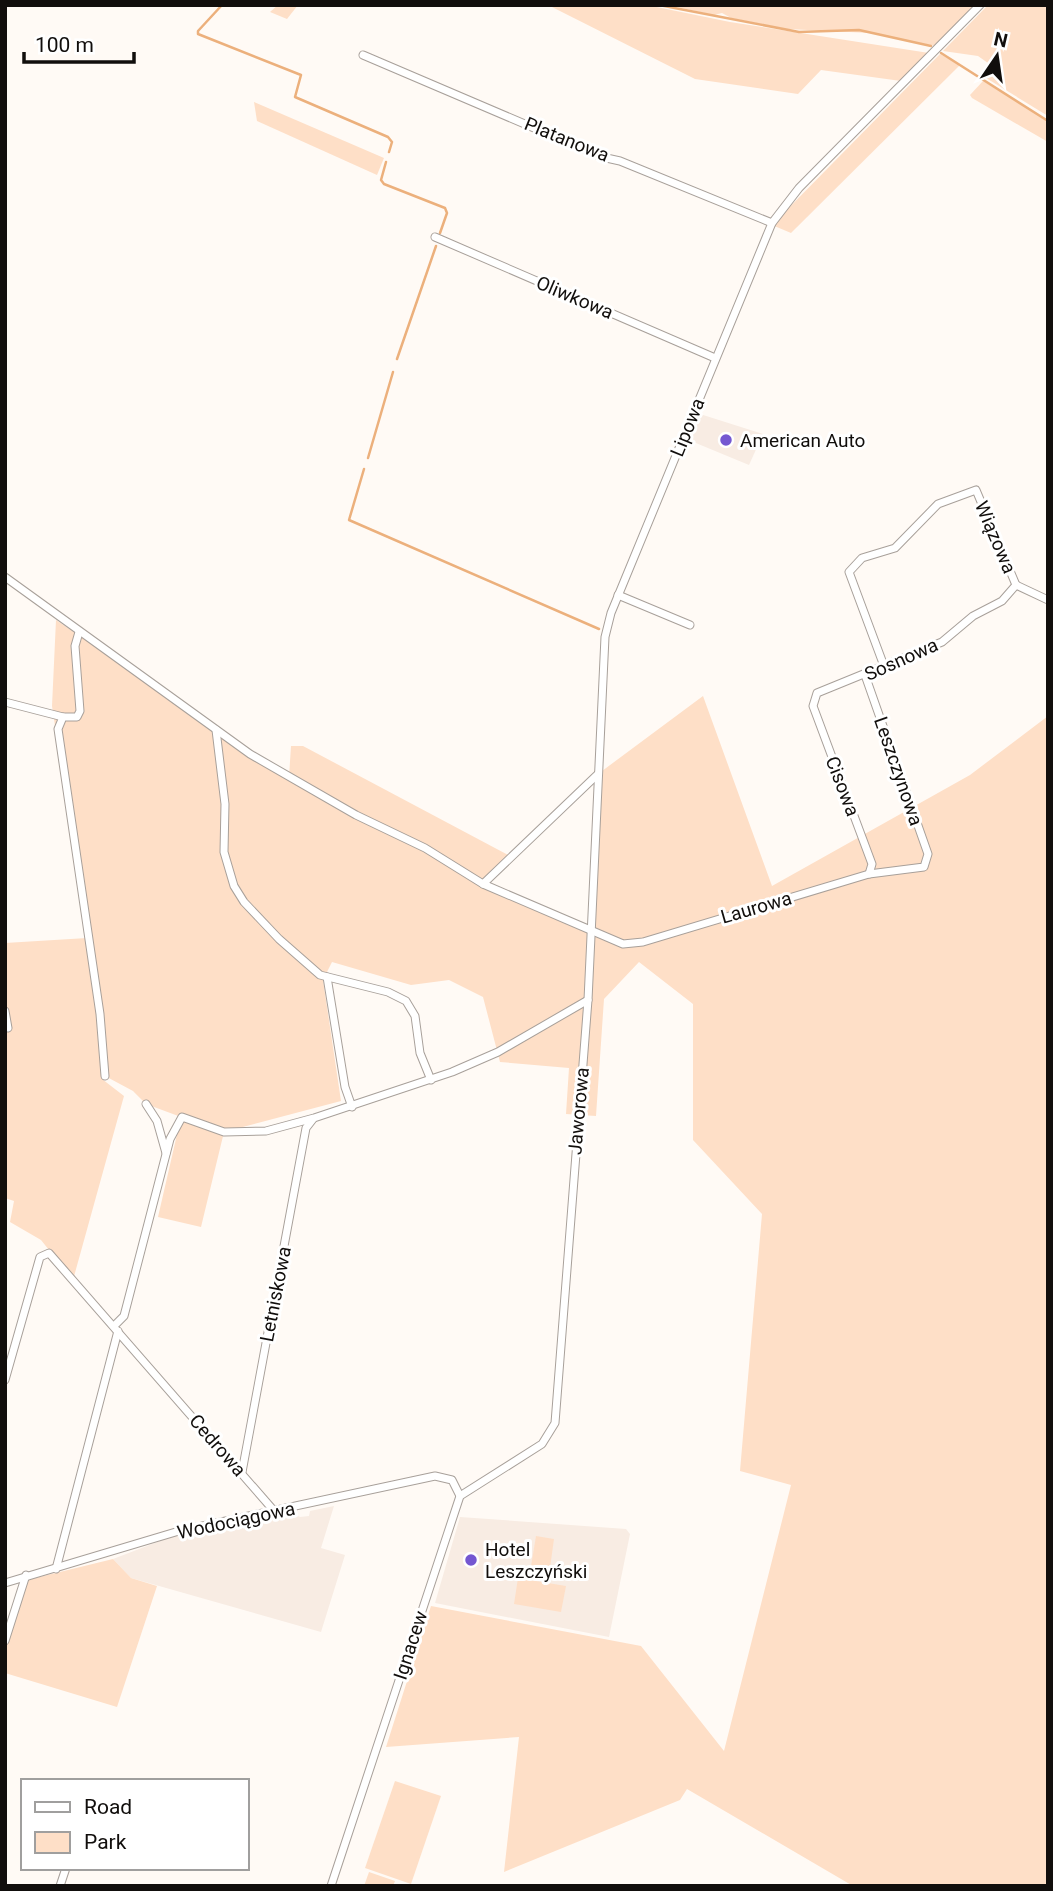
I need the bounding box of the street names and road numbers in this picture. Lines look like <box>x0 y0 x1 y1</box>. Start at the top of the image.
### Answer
street label: Platanowa <box>521 112 613 167</box>
street label: Oliwkowa <box>533 271 617 324</box>
street label: Lipowa <box>665 395 710 460</box>
street label: Wiązowa <box>970 497 1021 577</box>
street label: Sosnowa <box>861 633 941 686</box>
street label: Leszczynowa <box>869 714 928 829</box>
street label: Cisowa <box>821 753 864 819</box>
street label: Laurowa <box>718 886 794 929</box>
street label: Jaworowa <box>563 1066 594 1156</box>
street label: Letniskowa <box>255 1245 296 1344</box>
street label: Cedrowa <box>184 1410 251 1481</box>
street label: Wodociągowa <box>175 1497 297 1544</box>
street label: Ignacew <box>389 1608 432 1682</box>

